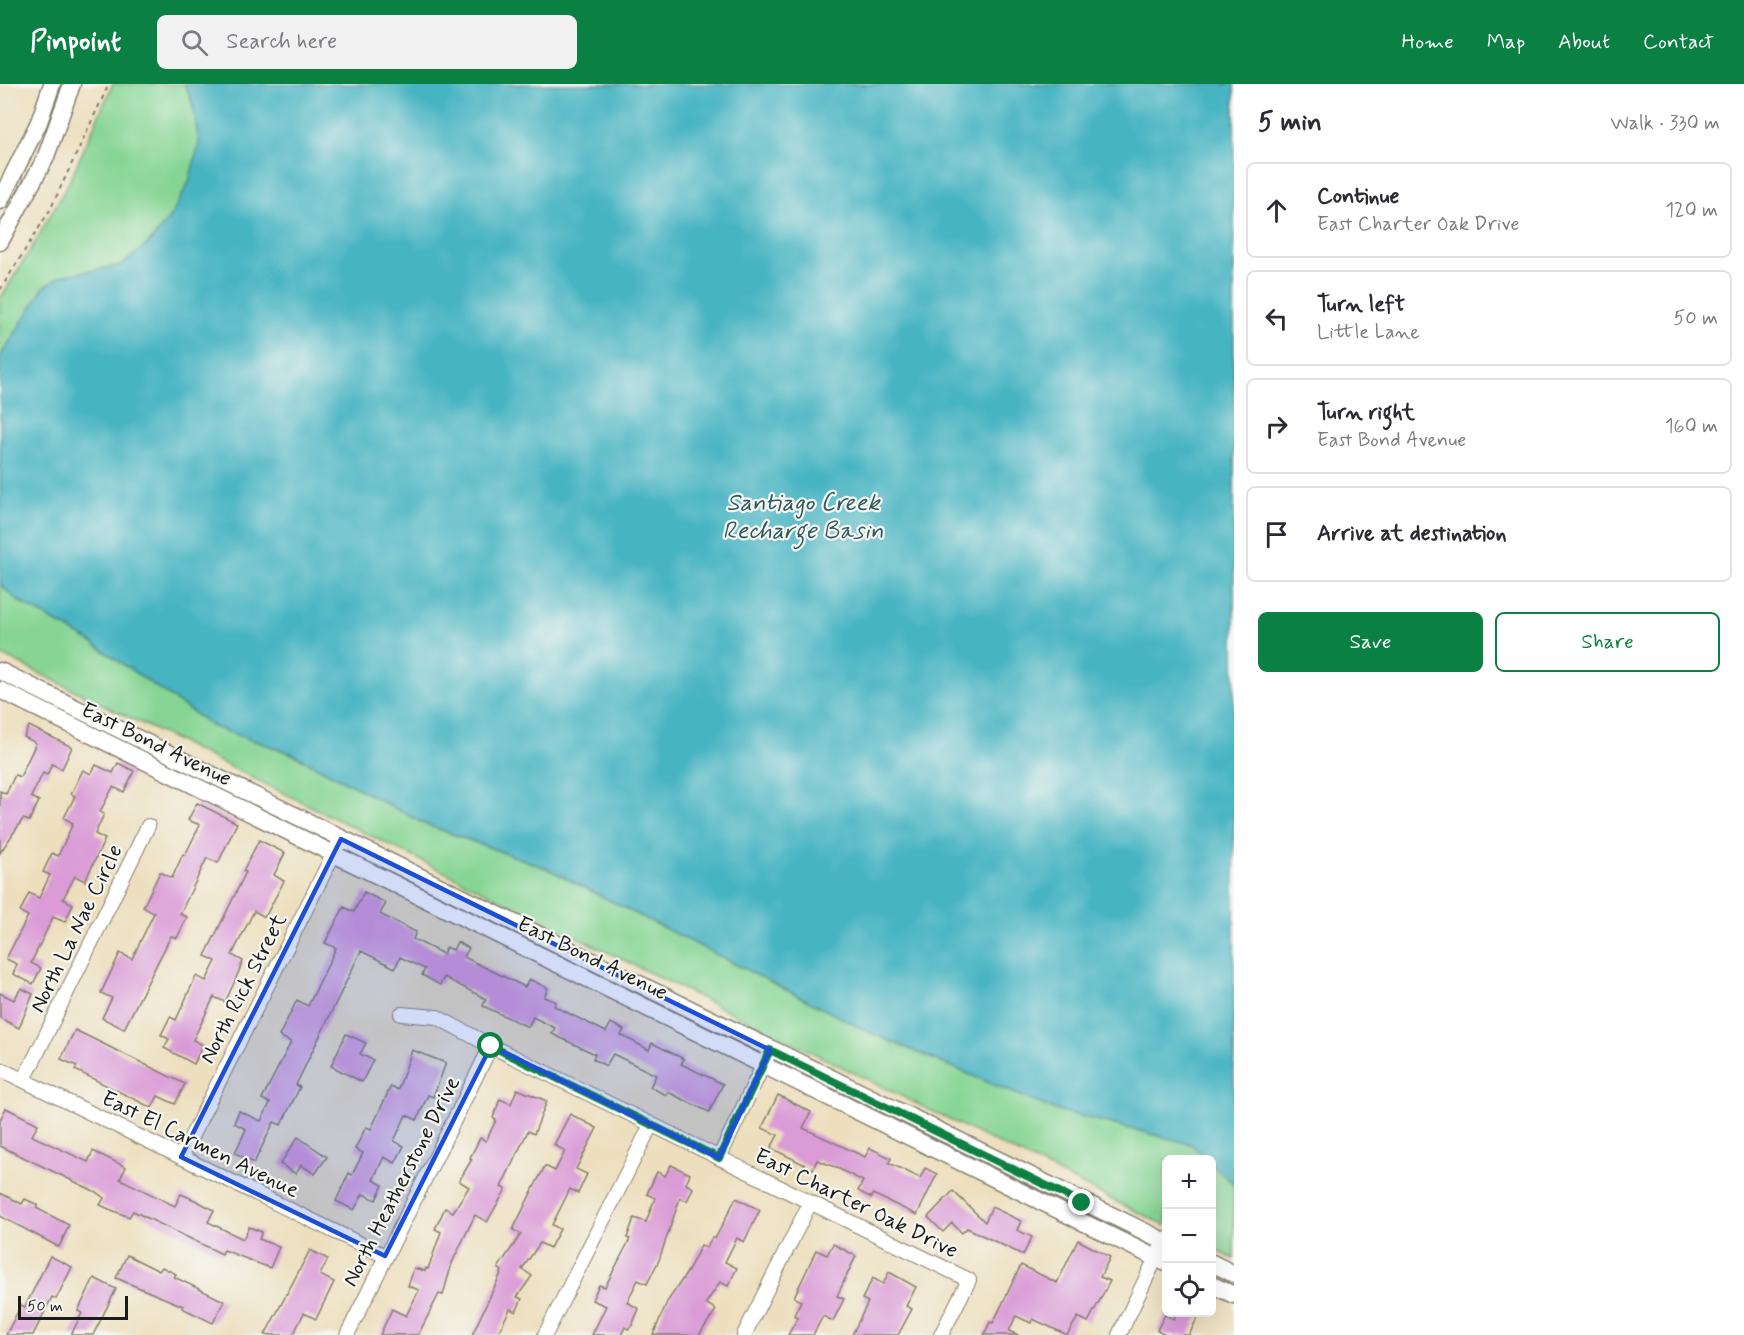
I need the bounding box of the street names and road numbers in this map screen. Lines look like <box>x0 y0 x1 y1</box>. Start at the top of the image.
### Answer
street label: East Bond Avenue <box>76 696 236 793</box>
street label: North La Nae Circle <box>24 840 130 1018</box>
street label: North Rick Street <box>194 909 294 1069</box>
street label: East Bond Avenue <box>512 910 672 1007</box>
street label: North Heatherstone Drive <box>337 1072 467 1292</box>
street label: East El Carmen Avenue <box>97 1085 304 1205</box>
street label: East Charter Oak Drive <box>750 1142 962 1265</box>

